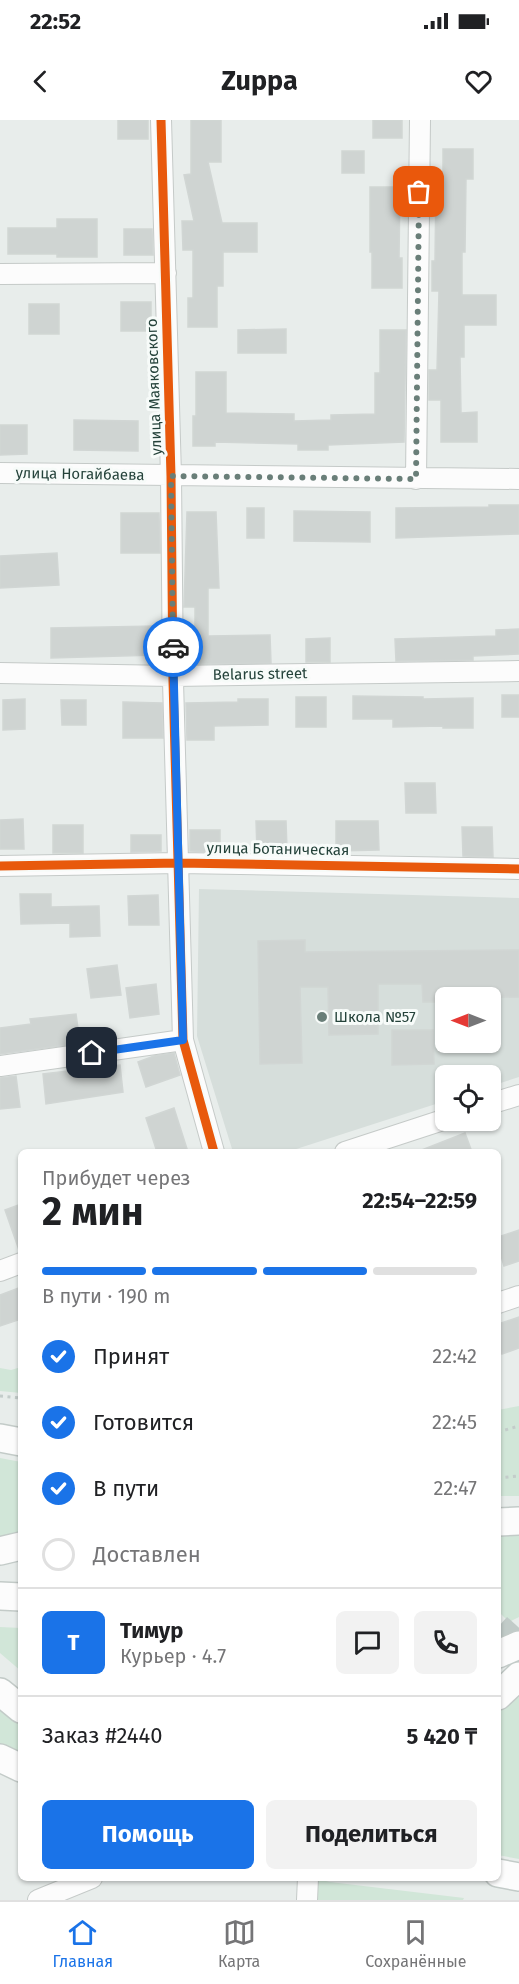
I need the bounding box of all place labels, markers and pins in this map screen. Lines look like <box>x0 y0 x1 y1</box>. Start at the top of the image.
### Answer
pin <box>393 166 444 217</box>
place label: Школа №57 <box>334 1008 416 1026</box>
marker: Школа №57 <box>315 1010 329 1024</box>
pin <box>66 1027 117 1078</box>

